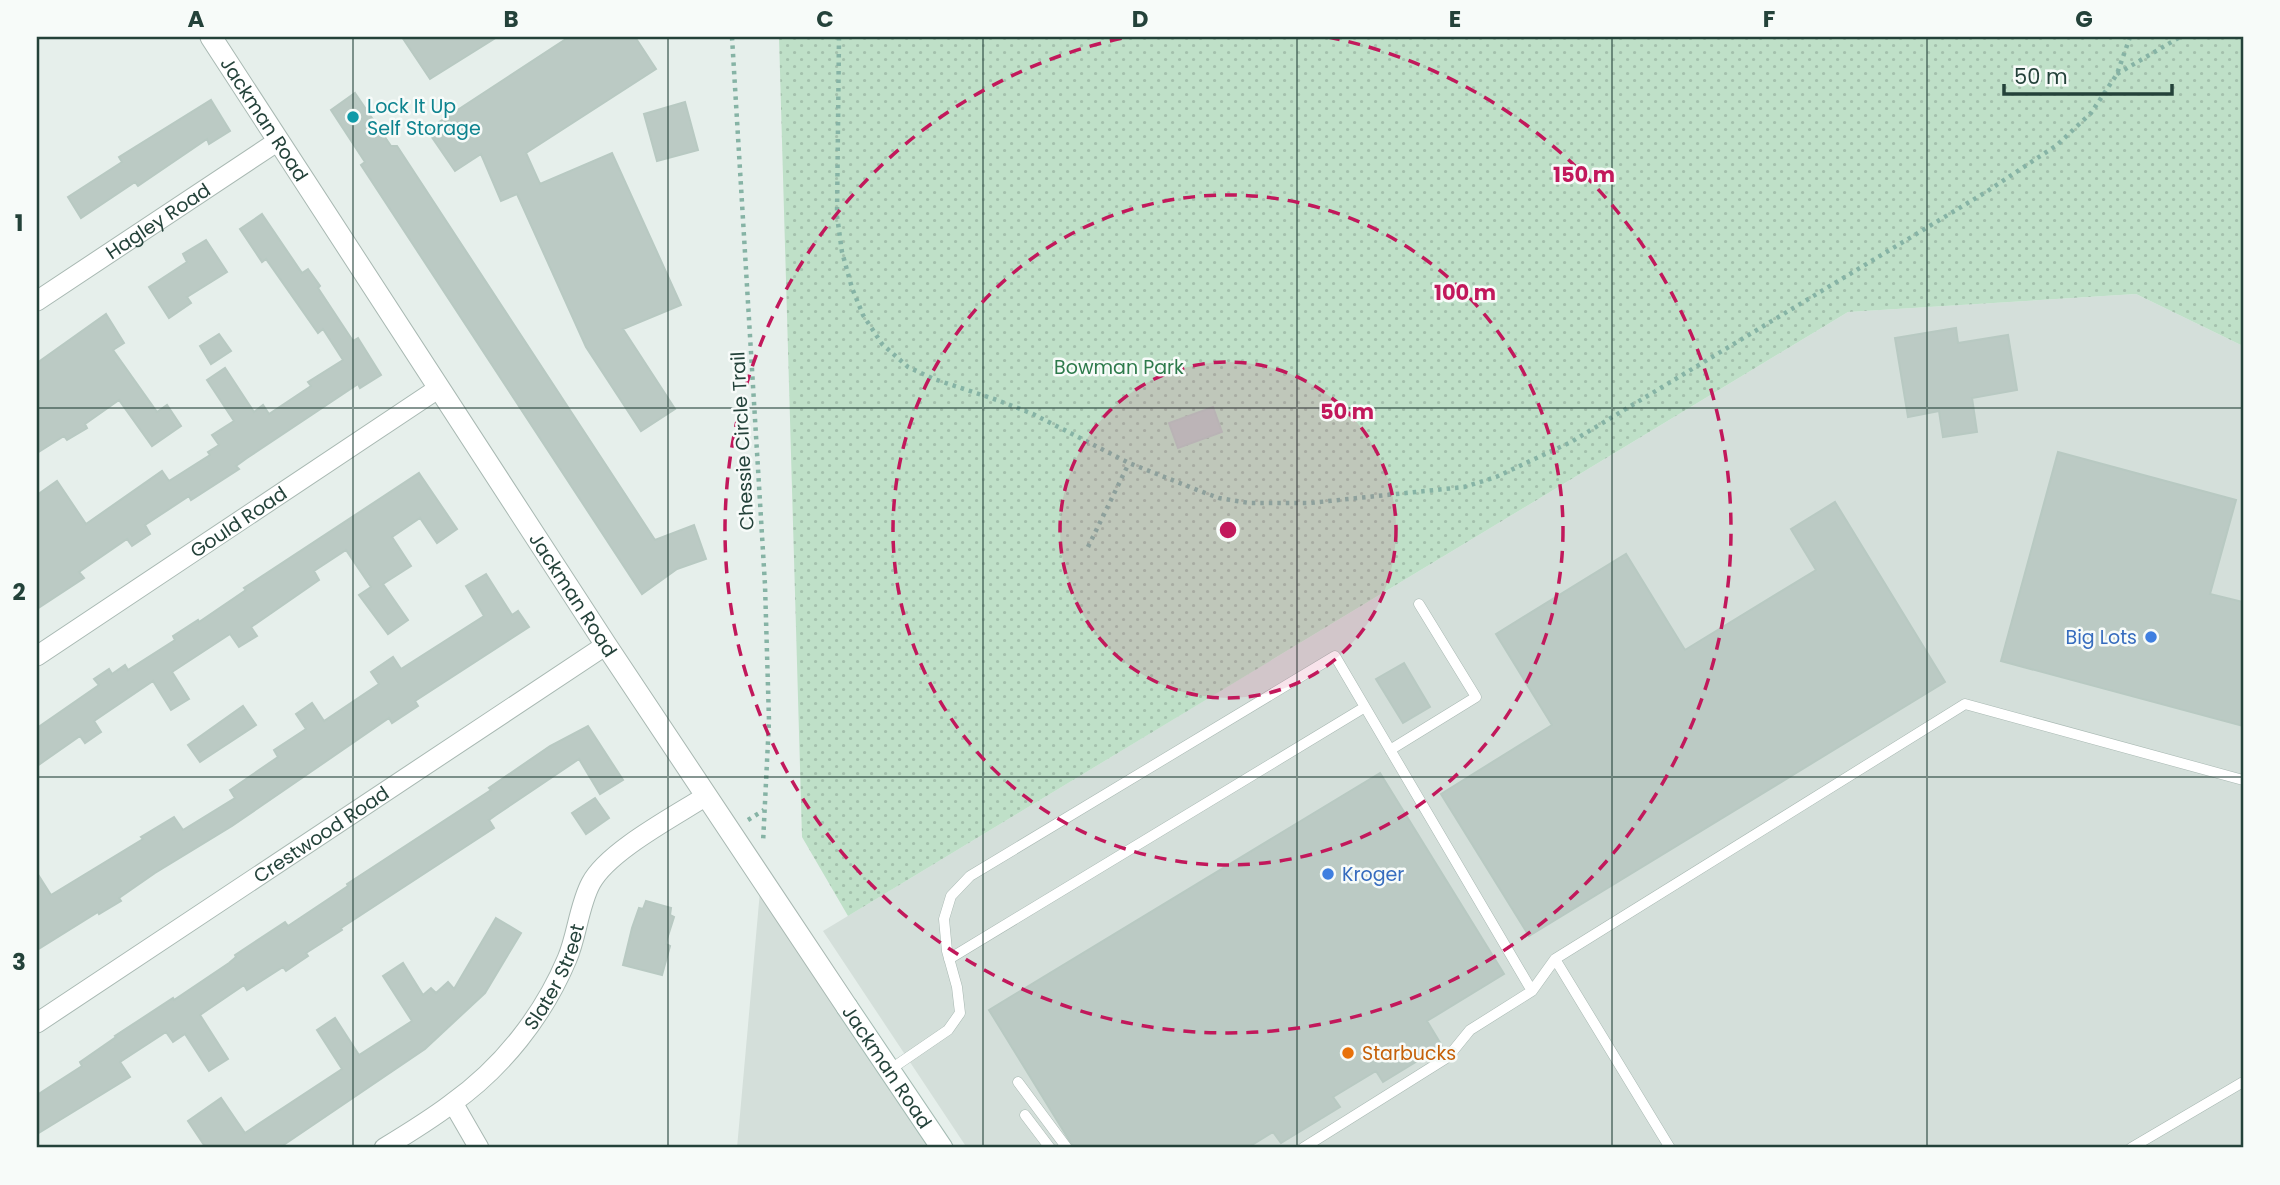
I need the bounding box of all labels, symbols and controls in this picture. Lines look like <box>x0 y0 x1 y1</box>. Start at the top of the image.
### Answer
text: A <box>188 3 205 35</box>
text: B <box>503 3 519 35</box>
text: C <box>816 3 834 35</box>
text: D <box>1132 3 1148 35</box>
text: E <box>1449 3 1461 35</box>
text: F <box>1763 3 1775 35</box>
text: G <box>2075 3 2093 35</box>
street label: Jackman Road <box>214 52 314 187</box>
scale bar <box>2004 52 2172 96</box>
text: 50 m <box>2014 62 2068 91</box>
place label: Lock It Up Self Storage <box>367 93 481 142</box>
marker: Lock It Up Self Storage <box>345 109 361 125</box>
text: 150 m <box>1553 160 1615 189</box>
street label: Hagley Road <box>100 177 216 266</box>
text: 1 <box>15 207 23 239</box>
text: 100 m <box>1434 278 1496 307</box>
street label: Chessie Circle Trail <box>724 351 761 531</box>
park label: Bowman Park <box>1054 354 1184 381</box>
text: 50 m <box>1320 397 1374 426</box>
street label: Gould Road <box>185 480 292 564</box>
centre of rings <box>1216 518 1240 542</box>
street label: Jackman Road <box>522 527 623 662</box>
text: 2 <box>12 576 26 608</box>
place label: Big Lots <box>2066 624 2137 651</box>
marker: Big Lots <box>2143 629 2159 645</box>
street label: Crestwood Road <box>248 780 394 890</box>
place label: Kroger <box>1342 861 1404 888</box>
marker: Kroger <box>1320 866 1336 882</box>
street label: Slater Street <box>518 921 591 1036</box>
text: 3 <box>12 946 26 978</box>
street label: Jackman Road <box>836 1000 938 1134</box>
place label: Starbucks <box>1362 1040 1456 1067</box>
marker: Starbucks <box>1340 1045 1356 1061</box>

